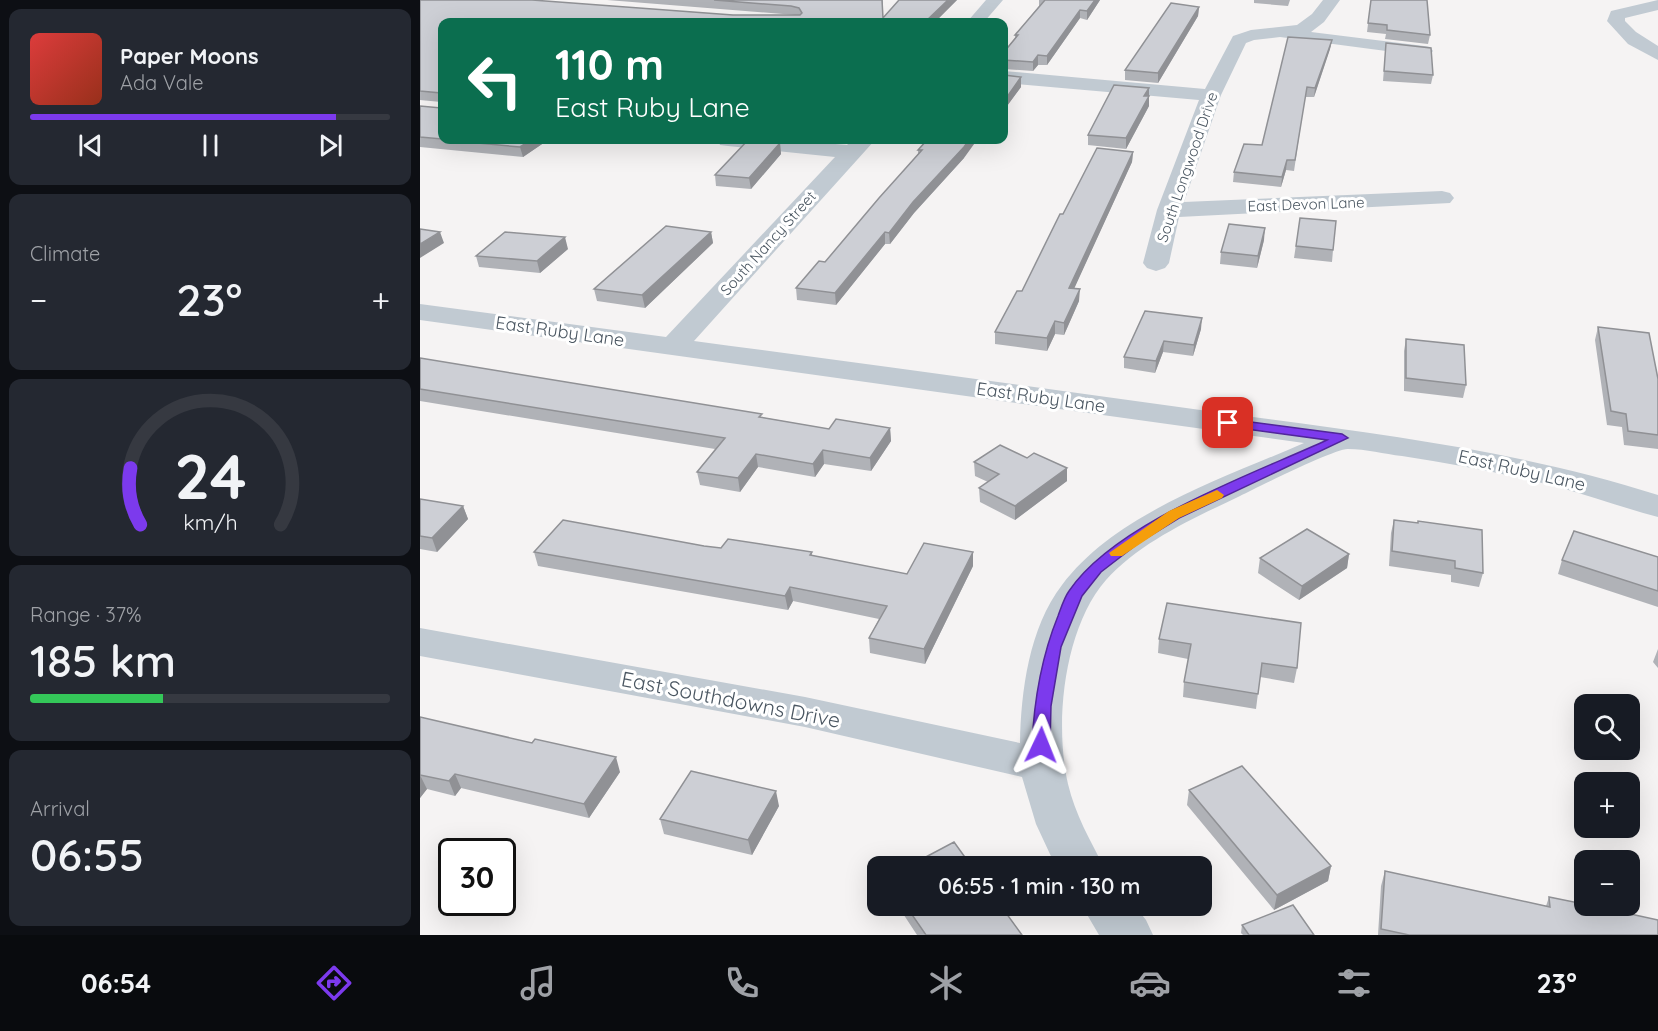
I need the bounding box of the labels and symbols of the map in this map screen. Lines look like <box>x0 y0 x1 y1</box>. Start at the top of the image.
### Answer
street label: South Longwood Drive <box>1152 89 1222 245</box>
street label: South Nancy Street <box>716 187 820 299</box>
street label: East Devon Lane <box>1247 192 1365 216</box>
street label: East Ruby Lane <box>494 311 626 351</box>
street label: East Ruby Lane <box>975 377 1107 417</box>
pin <box>1202 397 1253 448</box>
street label: East Ruby Lane <box>1456 444 1588 496</box>
street label: East Southdowns Drive <box>619 665 843 733</box>
position arrow <box>1009 713 1073 777</box>
speed limit sign: 30 <box>438 838 516 916</box>

